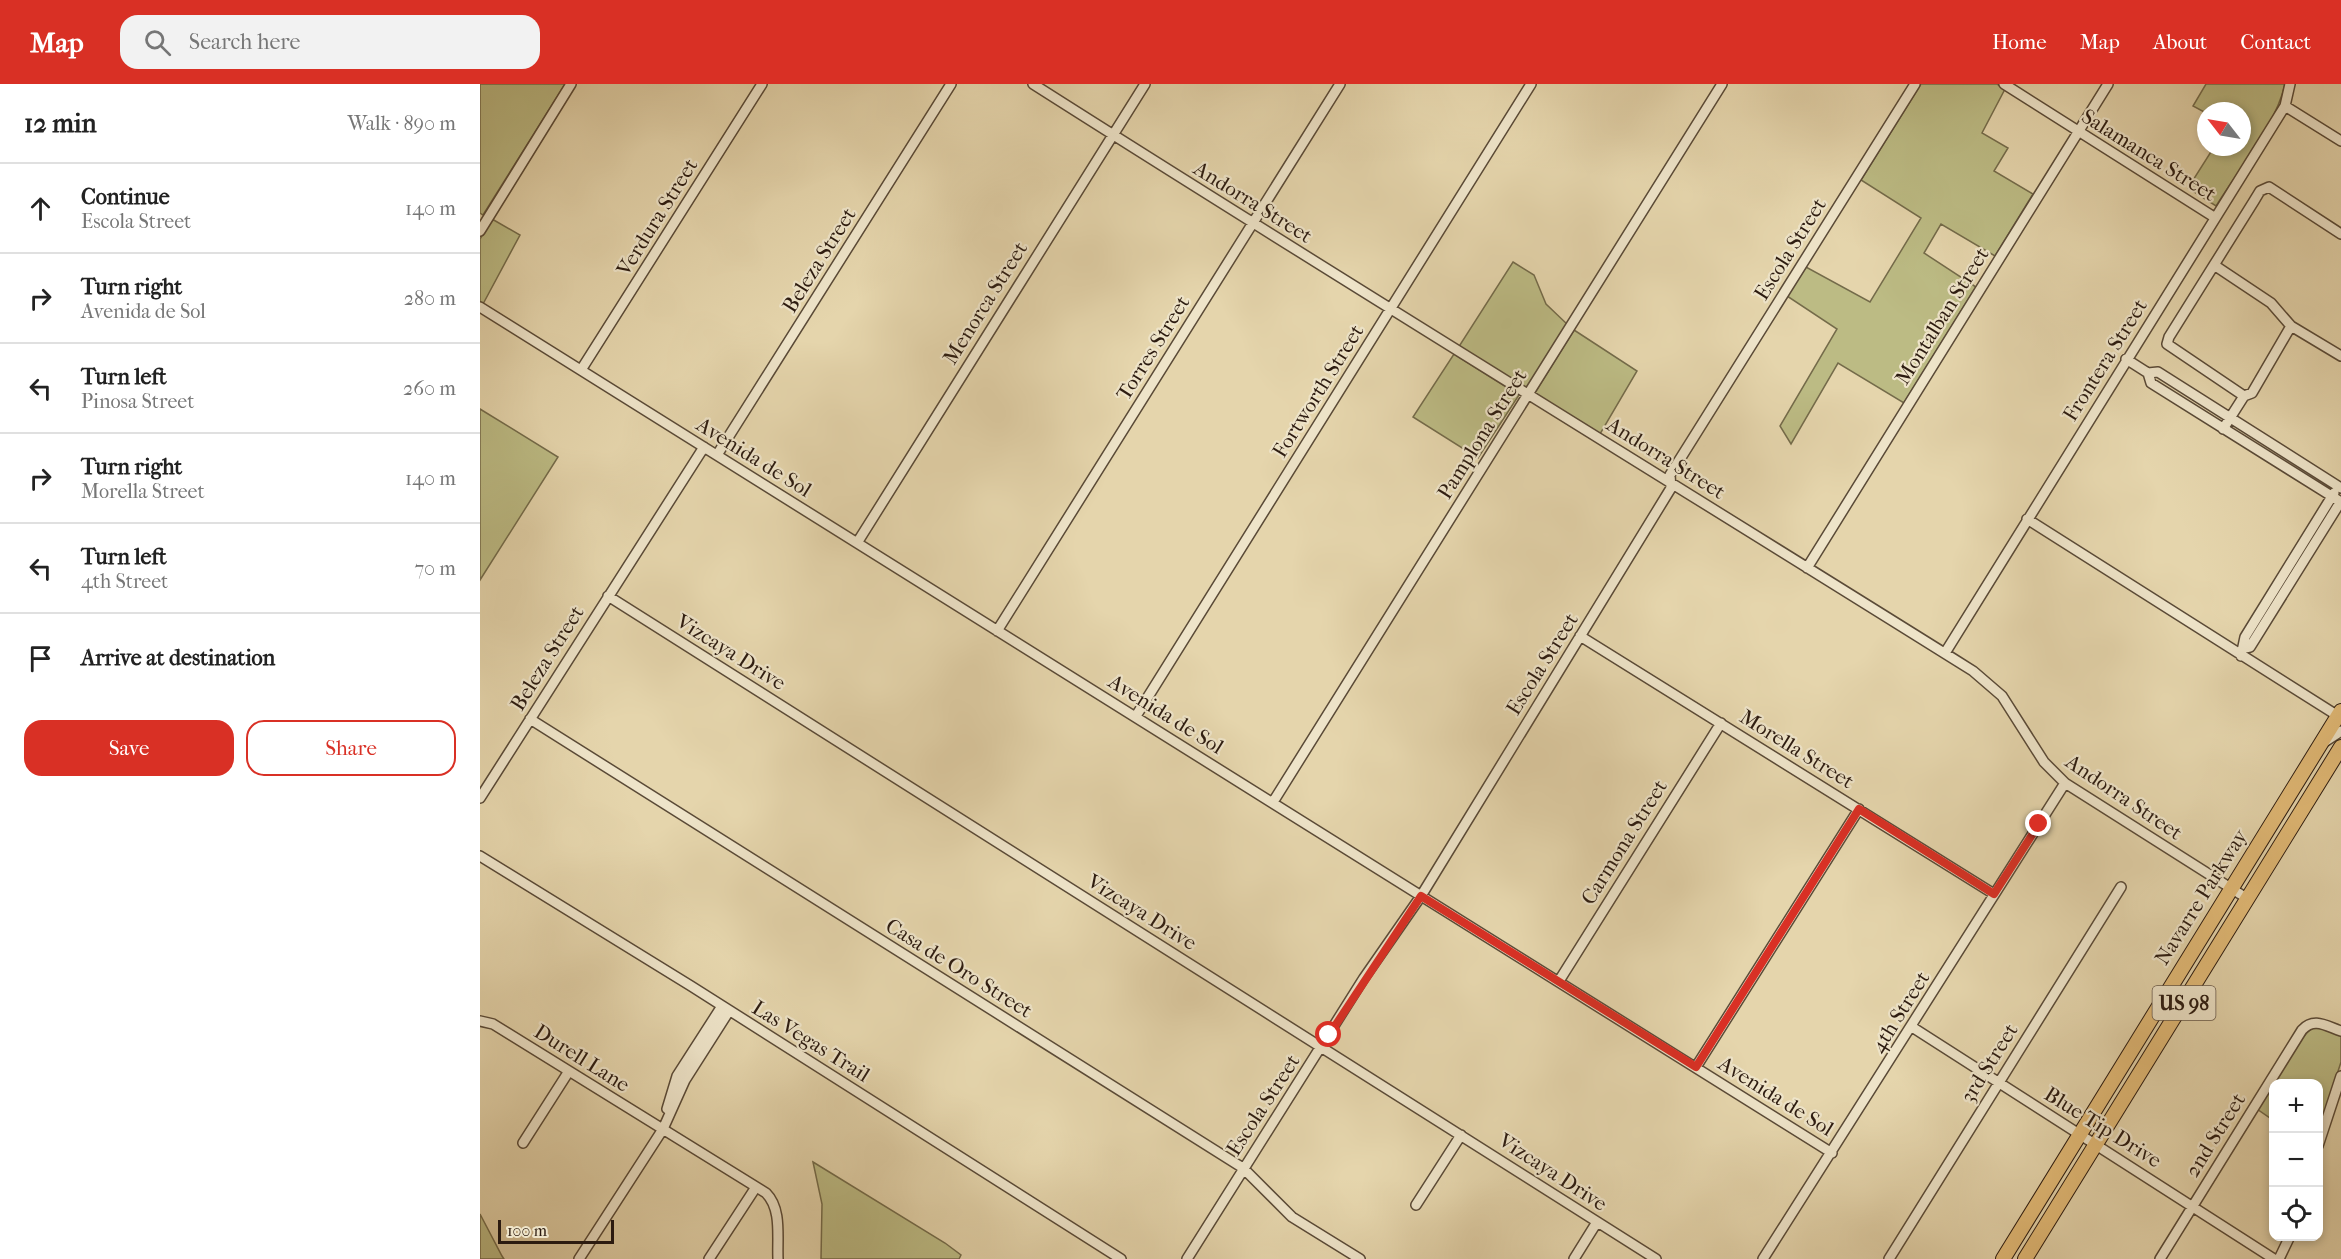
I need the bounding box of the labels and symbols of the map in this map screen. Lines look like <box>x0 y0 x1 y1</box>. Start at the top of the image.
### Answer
north arrow <box>2197 102 2251 156</box>
street label: Salamanca Street <box>2077 104 2221 206</box>
street label: Verdura Street <box>611 154 703 281</box>
street label: Andorra Street <box>1188 155 1317 248</box>
street label: Escola Street <box>1749 193 1831 304</box>
street label: Beleza Street <box>777 203 861 317</box>
street label: Menorca Street <box>938 237 1032 369</box>
street label: Montalban Street <box>1890 243 1994 389</box>
street label: Torres Street <box>1111 291 1195 405</box>
street label: Frontera Street <box>2058 294 2152 425</box>
street label: Fortworth Street <box>1267 320 1369 462</box>
street label: Pamplona Street <box>1432 364 1532 503</box>
street label: Andorra Street <box>1601 411 1730 504</box>
street label: Avenida de Sol <box>691 412 816 502</box>
street label: Beleza Street <box>505 601 589 715</box>
street label: Vizcaya Drive <box>671 608 790 695</box>
street label: Escola Street <box>1501 608 1583 719</box>
street label: Avenida de Sol <box>1103 669 1228 759</box>
street label: Morella Street <box>1736 704 1859 794</box>
street label: Andorra Street <box>2060 749 2187 845</box>
street label: Carmona Street <box>1576 775 1672 909</box>
route end <box>2025 810 2051 836</box>
street label: Navarre Parkway <box>2150 824 2253 969</box>
street label: Vizcaya Drive <box>1082 868 1201 955</box>
street label: Casa de Oro Street <box>881 913 1037 1023</box>
street label: 4th Street <box>1866 966 1935 1057</box>
road number: US 98 <box>2152 986 2216 1020</box>
street label: Las Vegas Trail <box>748 995 874 1087</box>
street label: Durell Lane <box>530 1019 634 1097</box>
street label: 3rd Street <box>1955 1019 2023 1107</box>
route start <box>1315 1021 1341 1047</box>
street label: Escola Street <box>1221 1050 1305 1160</box>
street label: Avenida de Sol <box>1713 1051 1838 1141</box>
street label: Blue Tip Drive <box>2040 1082 2166 1172</box>
street label: 2nd Street <box>2180 1088 2250 1181</box>
street label: Vizcaya Drive <box>1494 1128 1612 1216</box>
scale bar <box>498 1217 614 1244</box>

